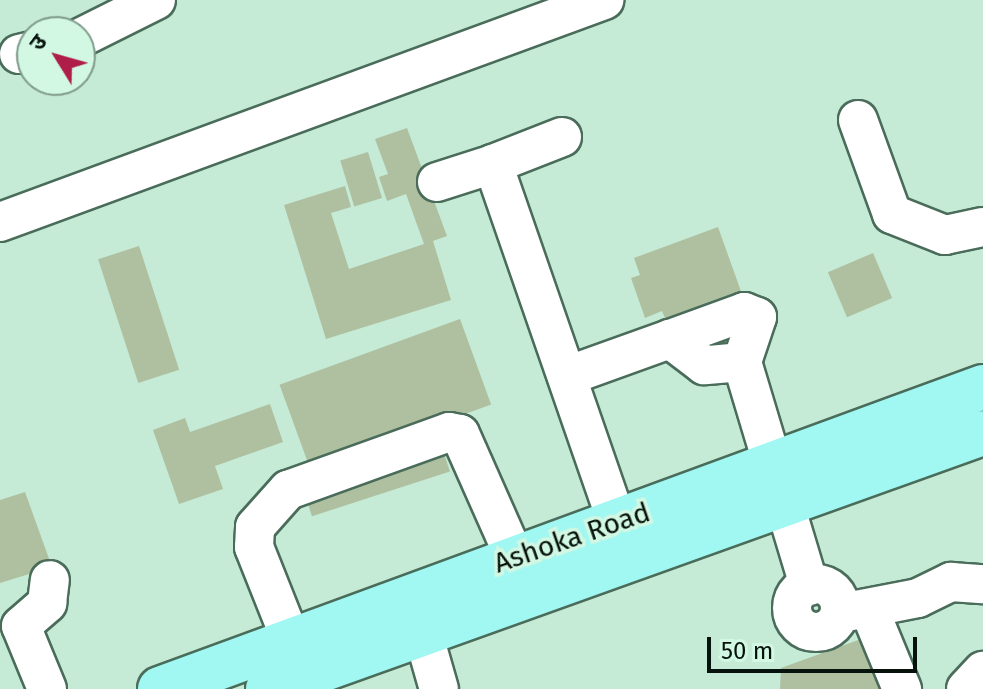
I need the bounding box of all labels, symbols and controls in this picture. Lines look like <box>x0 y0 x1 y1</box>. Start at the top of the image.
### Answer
north arrow <box>16 16 96 96</box>
text: उ <box>23 29 53 56</box>
street label: Ashoka Road <box>489 496 655 580</box>
scale bar <box>711 621 921 671</box>
text: 50 m <box>721 637 773 665</box>

